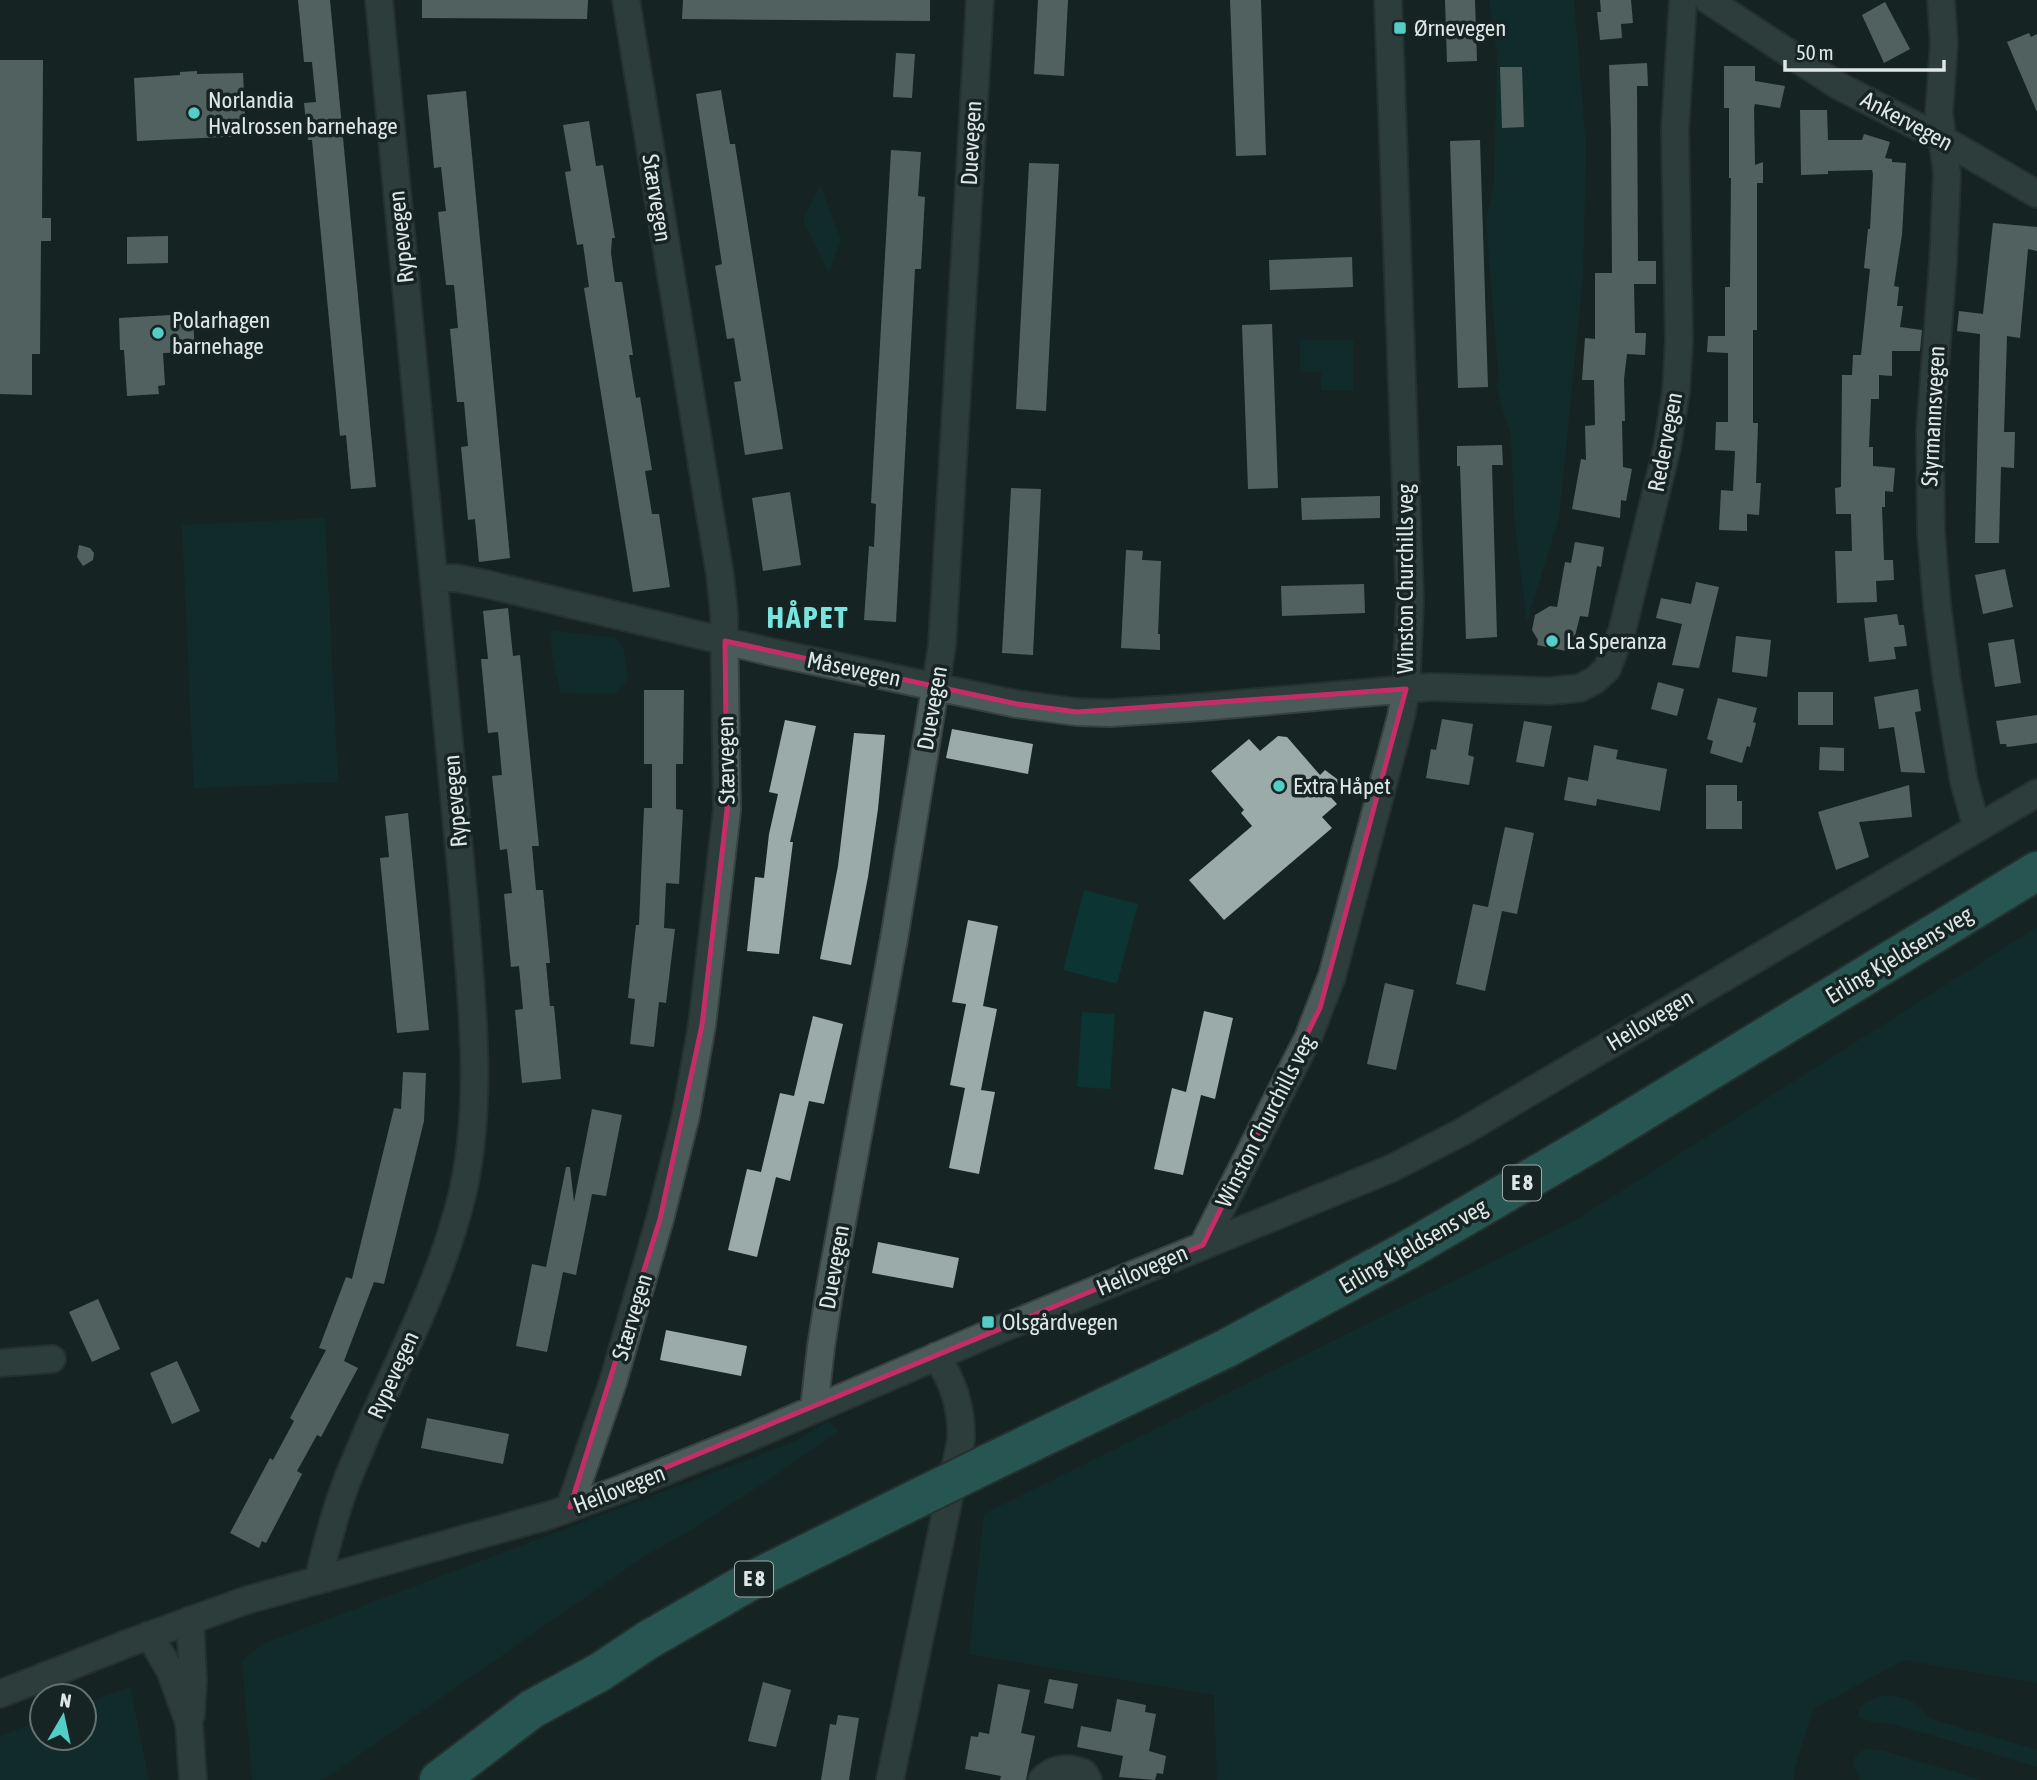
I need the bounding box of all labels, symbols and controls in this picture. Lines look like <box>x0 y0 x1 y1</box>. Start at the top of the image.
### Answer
place label: Ørnevegen <box>1414 15 1506 41</box>
marker: Ørnevegen <box>1392 20 1408 36</box>
scale bar <box>1785 28 1944 72</box>
text: 50 m <box>1796 40 1834 64</box>
street label: Ankervegen <box>1857 86 1957 156</box>
place label: Norlandia Hvalrossen barnehage <box>208 87 398 139</box>
street label: Duevegen <box>956 100 986 186</box>
marker: Norlandia Hvalrossen barnehage <box>186 105 202 121</box>
street label: Stærvegen <box>637 152 677 244</box>
street label: Rypevegen <box>383 189 419 285</box>
place label: Polarhagen barnehage <box>172 307 270 359</box>
marker: Polarhagen barnehage <box>150 325 166 341</box>
street label: Styrmannsvegen <box>1916 345 1950 487</box>
street label: Redervegen <box>1643 390 1687 494</box>
street label: Winston Churchills veg <box>1392 484 1418 674</box>
district label: HÅPET <box>767 600 849 634</box>
place label: La Speranza <box>1566 628 1667 654</box>
marker: La Speranza <box>1544 633 1560 649</box>
street label: Måsevegen <box>805 646 903 692</box>
street label: Duevegen <box>912 664 952 752</box>
street label: Stærvegen <box>712 715 740 805</box>
street label: Rypevegen <box>438 754 472 848</box>
place label: Extra Håpet <box>1293 773 1391 799</box>
marker: Extra Håpet <box>1271 778 1287 794</box>
street label: Erling Kjeldsens veg <box>1821 901 1977 1009</box>
street label: Heilovegen <box>1602 984 1698 1056</box>
street label: Winston Churchills veg <box>1210 1030 1320 1212</box>
road number: E 8 <box>1503 1166 1541 1200</box>
street label: Erling Kjeldsens veg <box>1334 1193 1492 1299</box>
street label: Duevegen <box>814 1223 854 1311</box>
street label: Heilovegen <box>1093 1239 1191 1301</box>
street label: Stærvegen <box>607 1271 657 1363</box>
place label: Olsgårdvegen <box>1002 1309 1118 1335</box>
marker: Olsgårdvegen <box>980 1314 996 1330</box>
street label: Rypevegen <box>362 1327 424 1423</box>
street label: Heilovegen <box>569 1460 669 1518</box>
road number: E 8 <box>735 1562 773 1596</box>
north arrow <box>28 1682 98 1752</box>
text: N <box>58 1688 73 1712</box>

